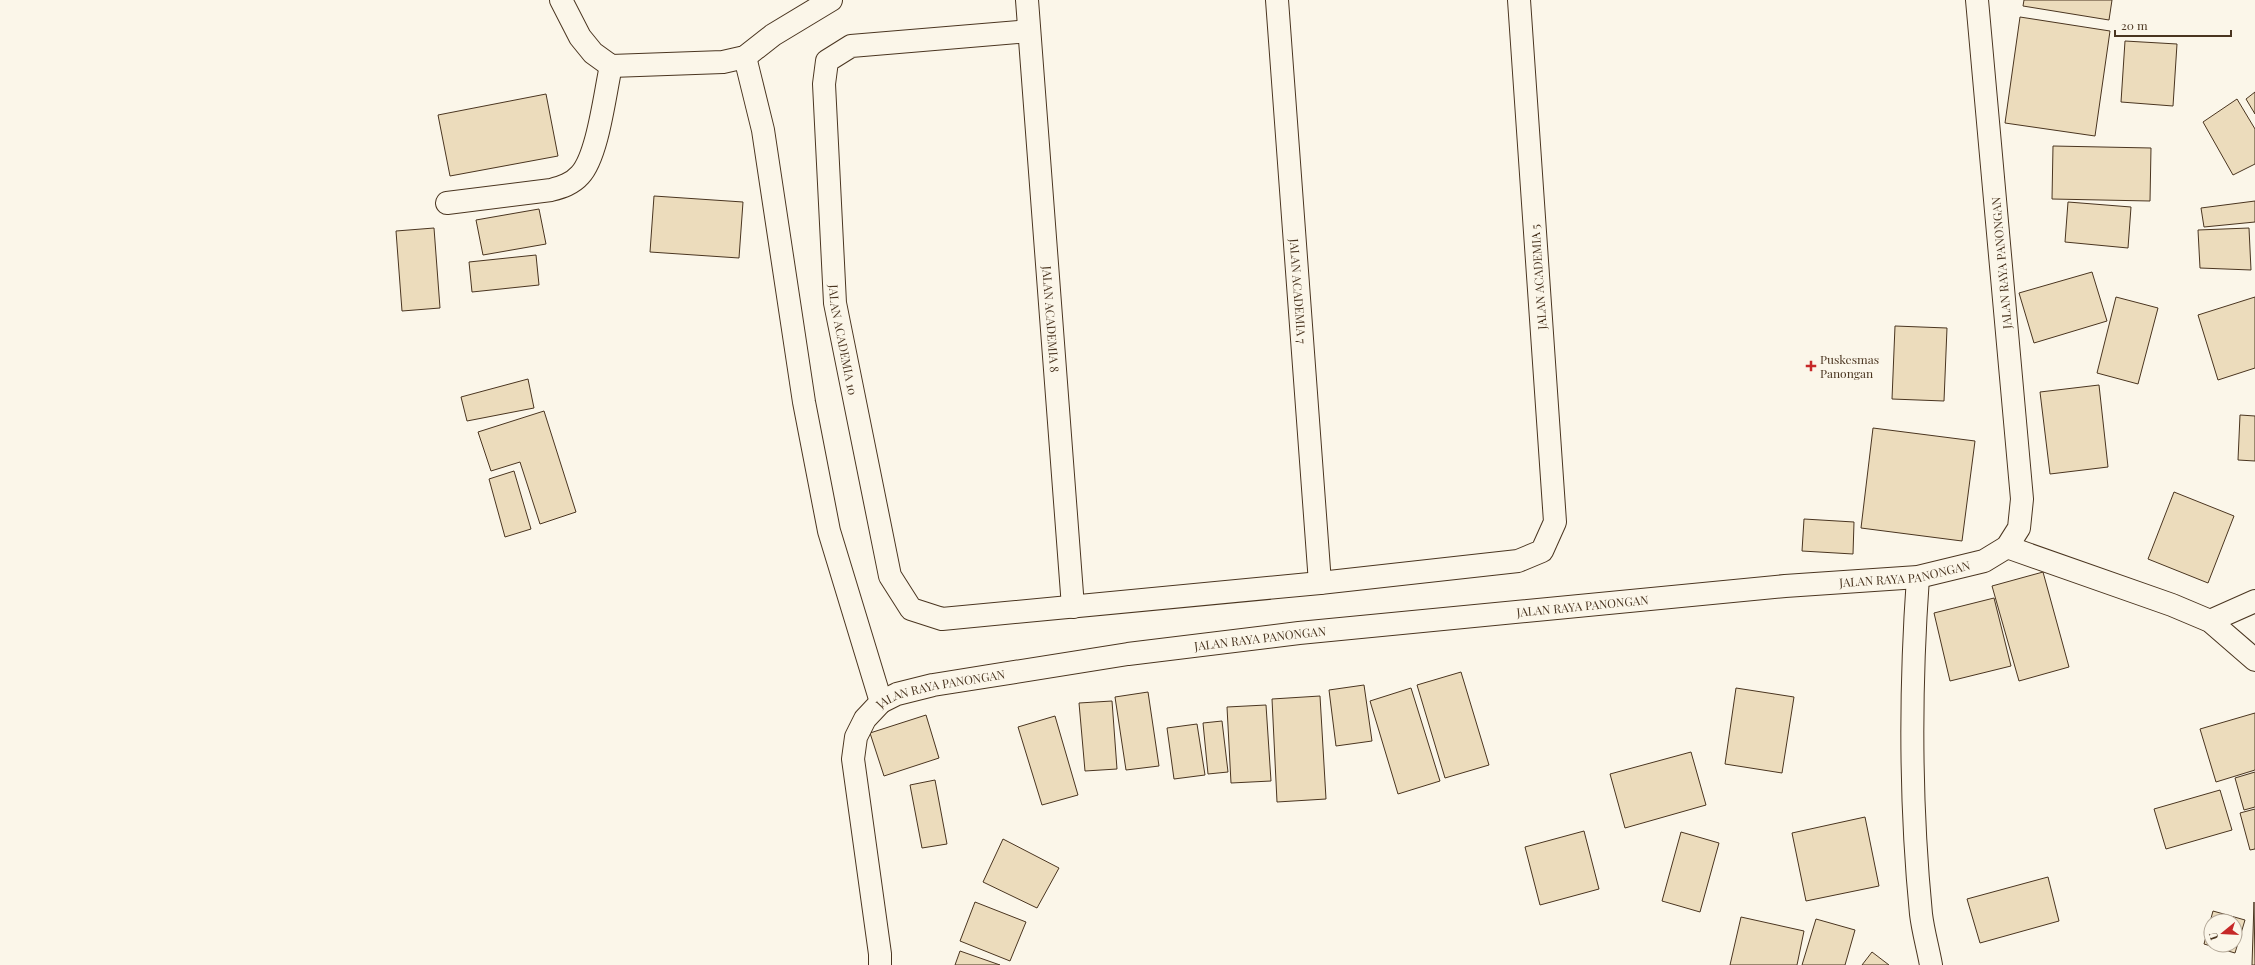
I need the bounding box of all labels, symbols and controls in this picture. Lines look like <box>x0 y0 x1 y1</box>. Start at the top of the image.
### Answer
scale bar <box>2115 12 2231 38</box>
text: 20 m <box>2121 17 2148 33</box>
street label: JALAN RAYA PANONGAN <box>1987 196 2015 331</box>
street label: JALAN ACADEMIA 5 <box>1526 224 1550 331</box>
street label: JALAN ACADEMIA 7 <box>1287 237 1310 345</box>
street label: JALAN ACADEMIA 8 <box>1039 264 1063 373</box>
street label: JALAN ACADEMIA 10 <box>826 283 861 396</box>
place label: Puskesmas Panongan <box>1820 351 1879 381</box>
marker: Puskesmas Panongan <box>1805 360 1817 372</box>
street label: JALAN RAYA PANONGAN <box>1838 557 1972 590</box>
street label: JALAN RAYA PANONGAN <box>1515 591 1650 620</box>
street label: JALAN RAYA PANONGAN <box>1192 622 1327 654</box>
street label: JALAN RAYA PANONGAN <box>871 666 1007 712</box>
north arrow <box>2203 913 2243 953</box>
text: U <box>2205 930 2221 942</box>

